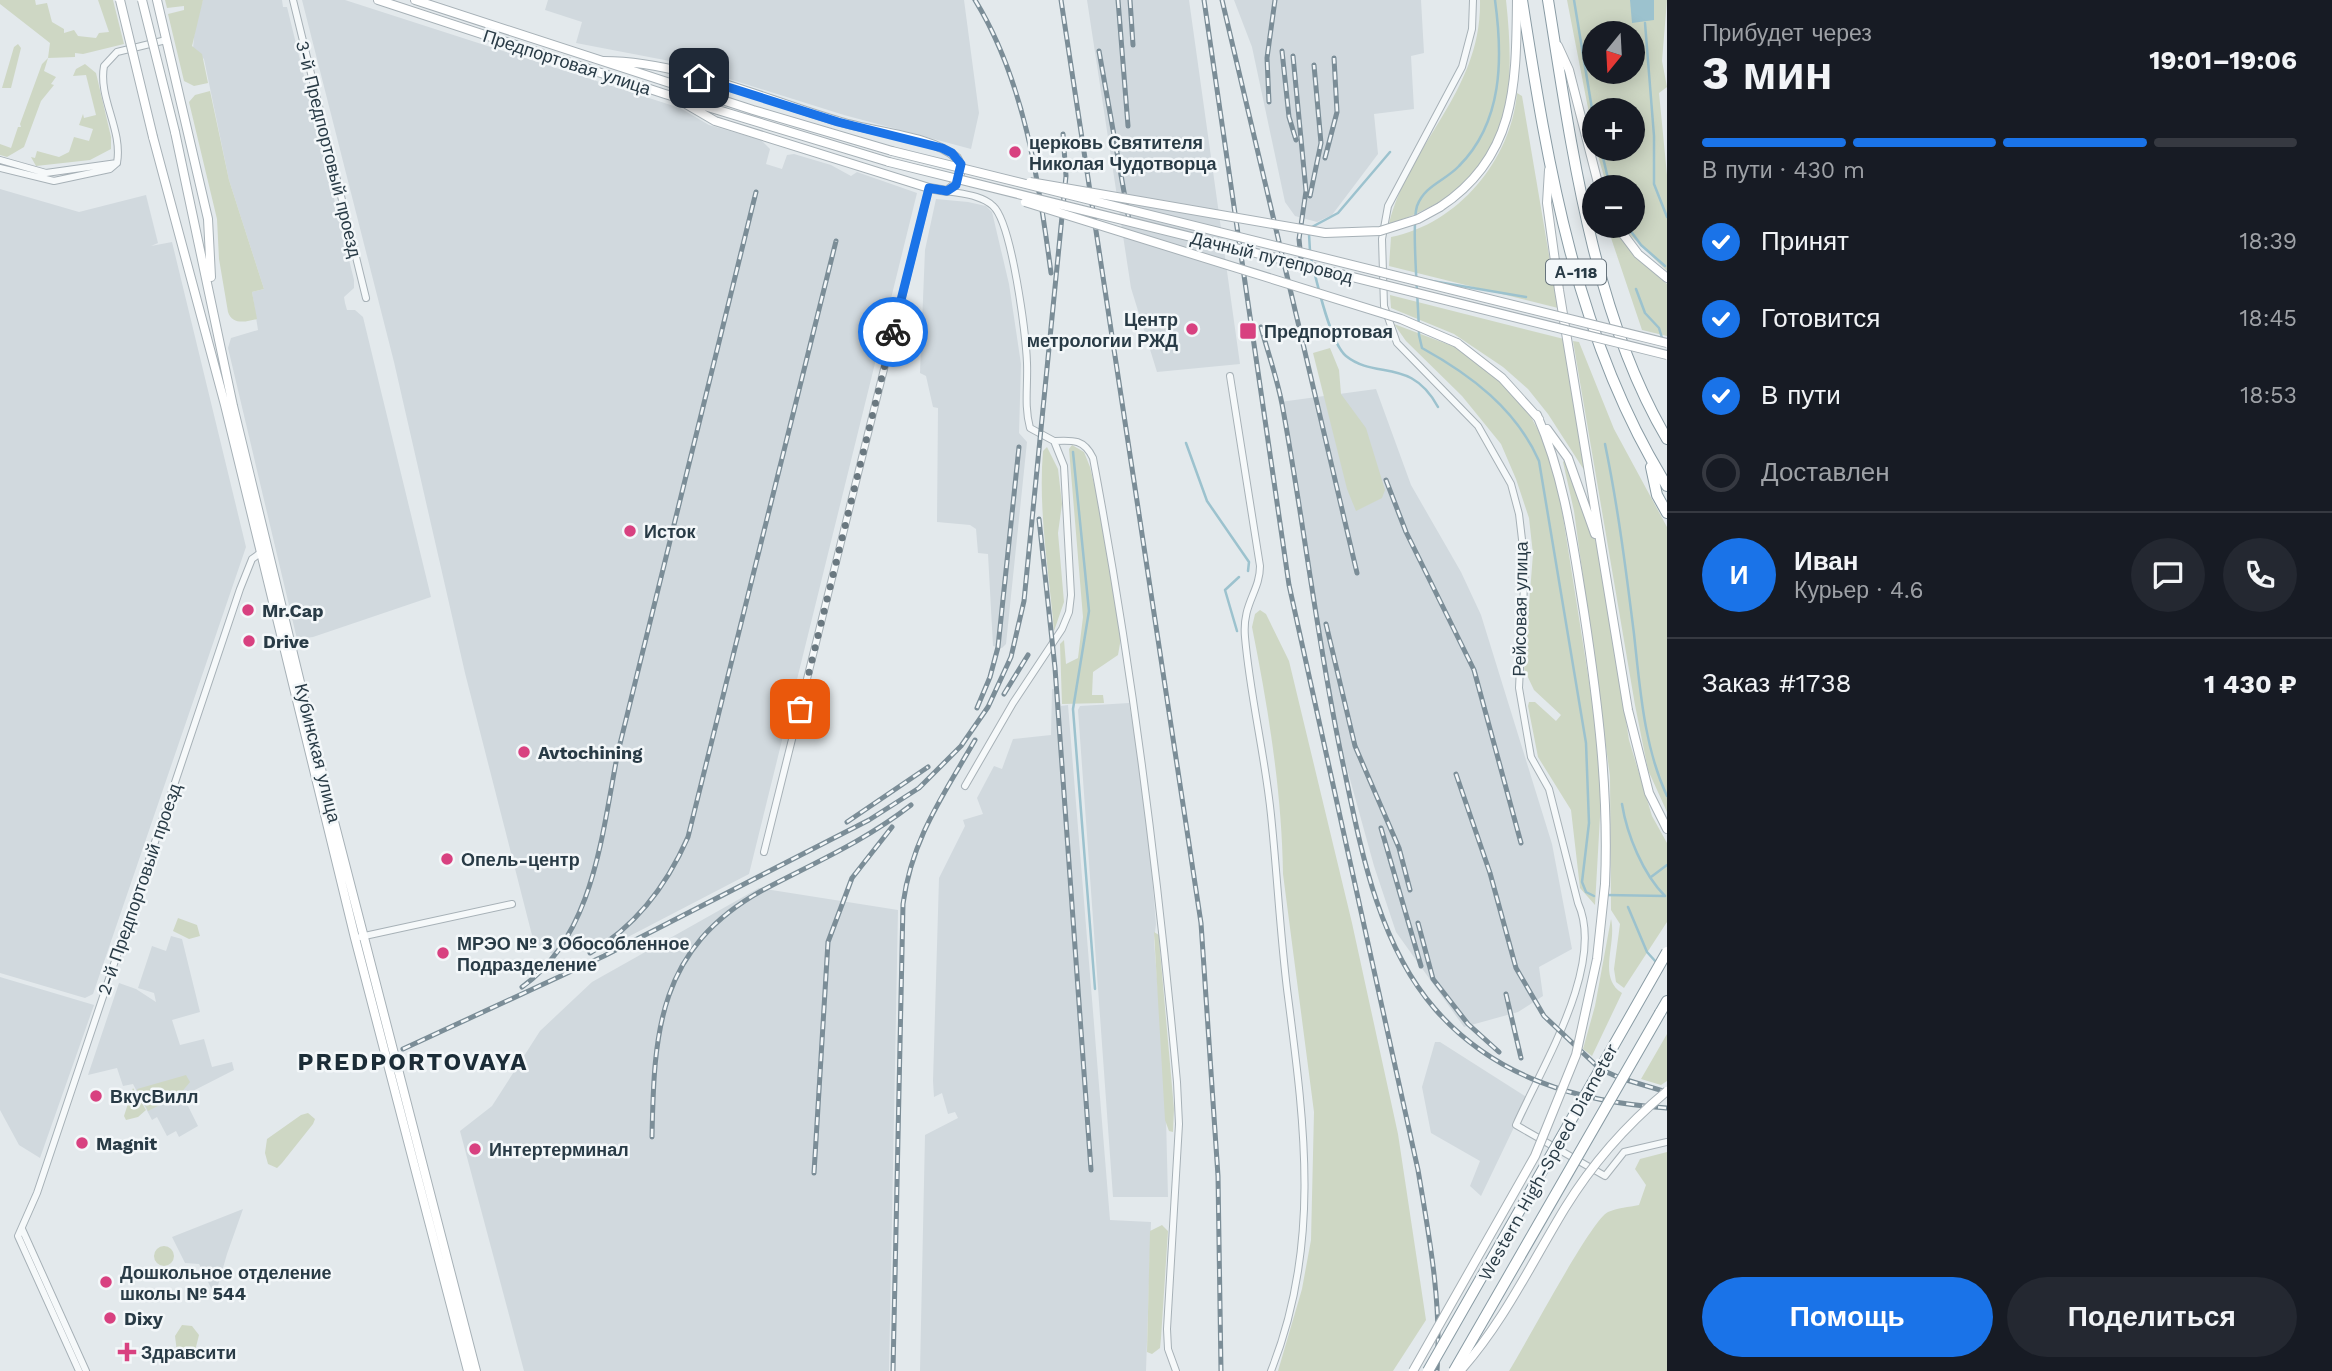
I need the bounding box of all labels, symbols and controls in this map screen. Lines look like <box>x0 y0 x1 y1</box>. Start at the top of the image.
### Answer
text: Прибудет через <box>1702 20 1872 47</box>
north arrow <box>1582 21 1645 84</box>
map controls <box>1582 21 1645 238</box>
street label: Предпортовая улица <box>480 25 655 99</box>
street label: 3-й Предпортовый проезд <box>292 38 366 260</box>
text: 19:01–19:06 <box>2149 45 2297 75</box>
text: 3 мин <box>1702 46 1833 100</box>
pin <box>669 48 729 108</box>
icon: home <box>680 59 718 97</box>
button: + <box>1582 98 1645 161</box>
place label: церковь Святителя Николая Чудотворца <box>1029 132 1218 174</box>
marker: церковь Святителя Николая Чудотворца <box>1007 144 1023 160</box>
text: В пути · 430 m <box>1702 157 1865 184</box>
button: − <box>1582 175 1645 238</box>
icon: check <box>1702 223 1740 261</box>
text: Принят <box>1761 226 1849 256</box>
street label: Дачный путепровод <box>1189 227 1356 287</box>
text: 18:39 <box>2239 228 2297 255</box>
road number: А-118 <box>1546 260 1606 284</box>
courier <box>858 297 928 367</box>
icon: check <box>1702 300 1740 338</box>
text: Готовится <box>1761 303 1880 333</box>
text: 18:45 <box>2240 305 2297 332</box>
place label: Центр метрологии РЖД <box>1027 309 1178 351</box>
icon: bike <box>874 313 912 351</box>
marker: Центр метрологии РЖД <box>1184 321 1200 337</box>
marker: Предпортовая <box>1238 321 1258 341</box>
place label: Предпортовая <box>1264 321 1393 342</box>
icon: check <box>1702 377 1740 415</box>
text: В пути <box>1761 380 1841 410</box>
text: 18:53 <box>2240 382 2297 409</box>
text: Доставлен <box>1761 457 1890 487</box>
place label: Исток <box>644 521 697 542</box>
marker: Исток <box>622 523 638 539</box>
button: chat <box>2131 538 2205 612</box>
button: phone <box>2223 538 2297 612</box>
street label: Рейсовая улица <box>1508 540 1532 677</box>
text: Иван <box>1794 546 1859 576</box>
text: И <box>1730 560 1748 590</box>
text: Курьер · 4.6 <box>1794 577 1923 604</box>
place label: Mr.Cap <box>262 600 323 621</box>
marker: Mr.Cap <box>240 602 256 618</box>
place label: Drive <box>263 631 309 652</box>
marker: Drive <box>241 633 257 649</box>
text: Заказ #1738 <box>1702 668 1852 698</box>
text: 1 430 ₽ <box>2204 669 2297 699</box>
pin <box>770 679 830 739</box>
street label: Кубинская улица <box>291 681 346 826</box>
icon: bag <box>781 690 819 728</box>
place label: Avtochining <box>538 742 643 763</box>
marker: Avtochining <box>516 744 532 760</box>
street label: 2-й Предпортовый проезд <box>93 780 185 998</box>
place label: Опель-центр <box>461 849 580 870</box>
marker: Опель-центр <box>439 851 455 867</box>
place label: МРЭО № 3 Обособленное Подразделение <box>457 933 689 975</box>
marker: МРЭО № 3 Обособленное Подразделение <box>435 945 451 961</box>
street label: Western High-Speed Diameter <box>1474 1040 1622 1284</box>
district label: PREDPORTOVAYA <box>297 1048 529 1076</box>
place label: ВкусВилл <box>110 1086 199 1107</box>
marker: ВкусВилл <box>88 1088 104 1104</box>
place label: Magnit <box>96 1133 157 1154</box>
marker: Magnit <box>74 1135 90 1151</box>
place label: Интертерминал <box>489 1139 629 1160</box>
marker: Интертерминал <box>467 1141 483 1157</box>
place label: Дошкольное отделение школы № 544 <box>120 1262 332 1304</box>
marker: Дошкольное отделение школы № 544 <box>98 1274 114 1290</box>
button: Помощь <box>1702 1277 1993 1357</box>
button: Поделиться <box>2007 1277 2297 1357</box>
place label: Dixy <box>124 1308 164 1329</box>
marker: Dixy <box>102 1310 118 1326</box>
place label: Здравсити <box>141 1342 236 1363</box>
marker: Здравсити <box>119 1344 135 1360</box>

